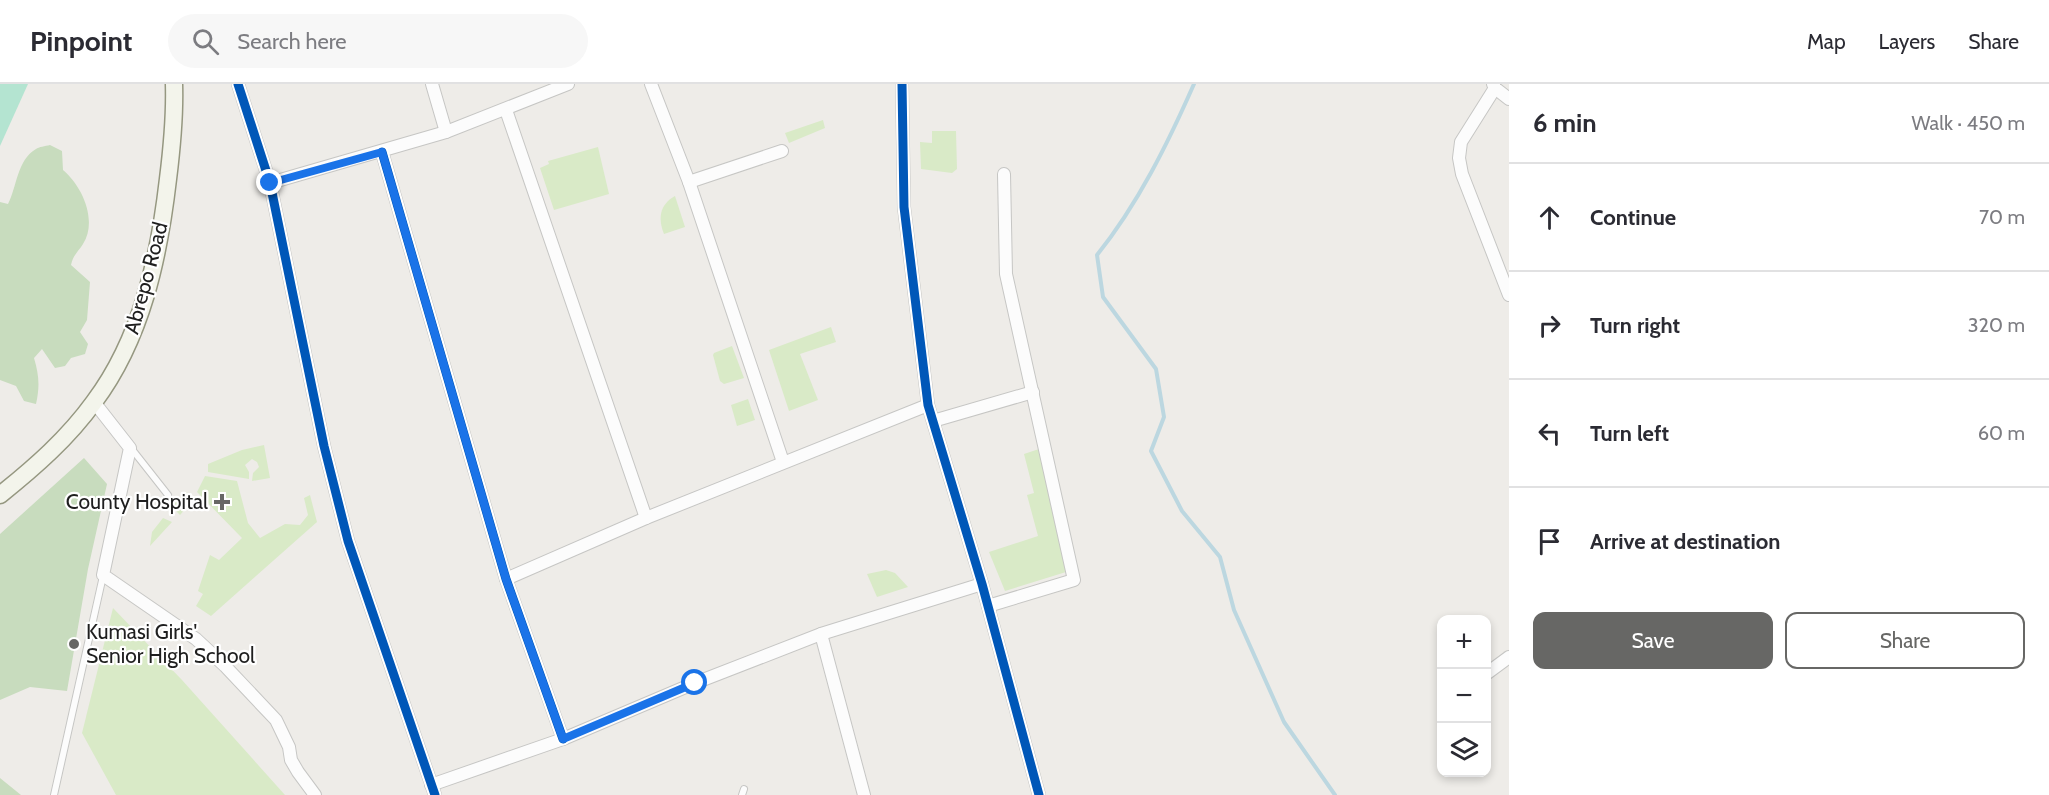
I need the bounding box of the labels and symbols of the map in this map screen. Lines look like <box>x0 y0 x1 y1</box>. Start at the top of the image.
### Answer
route end <box>256 169 282 195</box>
street label: Abrepo Road <box>119 219 173 337</box>
place label: County Hospital <box>66 489 208 514</box>
marker: County Hospital <box>213 493 231 511</box>
place label: Kumasi Girls' Senior High School <box>86 619 255 668</box>
marker: Kumasi Girls' Senior High School <box>67 637 81 651</box>
route start <box>681 669 707 695</box>

